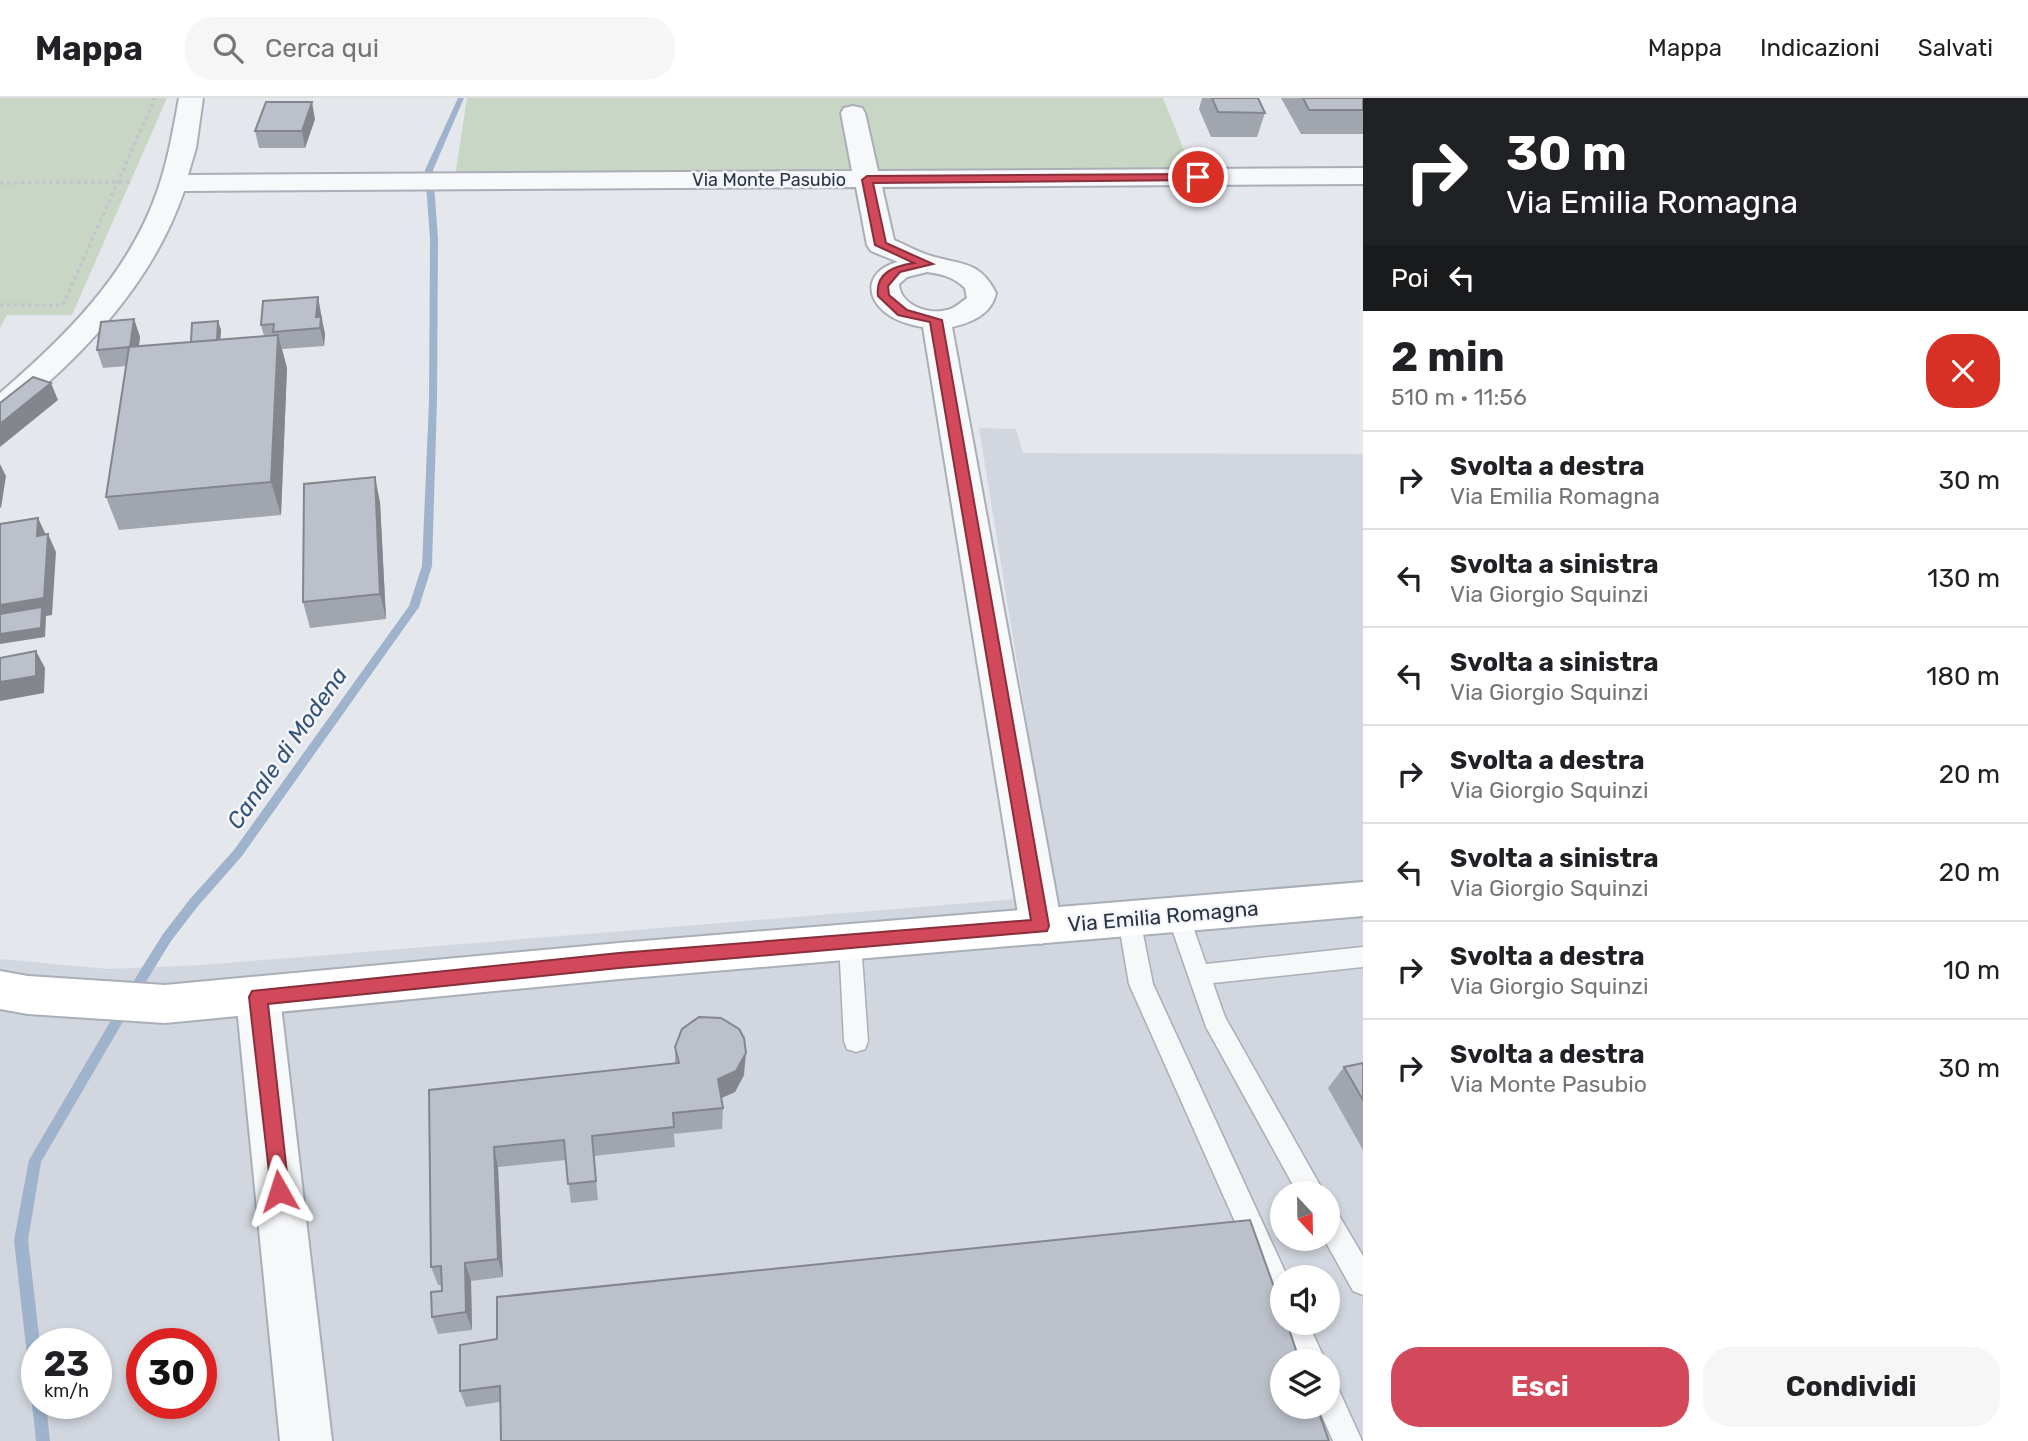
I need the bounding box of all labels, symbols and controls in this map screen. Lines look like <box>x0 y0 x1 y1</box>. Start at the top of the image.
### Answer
search box <box>185 17 675 80</box>
text: Mappa <box>35 29 143 68</box>
icon: search <box>209 29 247 67</box>
text: Cerca qui <box>265 33 379 64</box>
text: Mappa <box>1648 34 1722 62</box>
text: Indicazioni <box>1760 34 1880 62</box>
text: Salvati <box>1918 34 1993 62</box>
text: 30 m <box>1506 124 1627 182</box>
icon: right <box>1391 126 1482 217</box>
pin <box>1168 147 1228 207</box>
icon: arrive <box>1179 158 1217 196</box>
street label: Via Monte Pasubio <box>692 169 846 191</box>
text: Via Emilia Romagna <box>1506 183 1798 221</box>
icon: left <box>1443 259 1481 297</box>
text: Poi <box>1391 263 1429 294</box>
text: 2 min <box>1391 332 1505 382</box>
button: close <box>1926 334 2000 408</box>
text: 510 m · 11:56 <box>1391 383 1527 411</box>
text: Svolta a destra <box>1450 451 1645 482</box>
icon: right <box>1391 461 1429 499</box>
text: 30 m <box>1938 465 2000 496</box>
text: Via Emilia Romagna <box>1450 482 1660 510</box>
text: Svolta a sinistra <box>1450 549 1659 580</box>
icon: left <box>1391 559 1429 597</box>
text: 130 m <box>1927 563 2000 594</box>
text: Via Giorgio Squinzi <box>1450 580 1649 608</box>
text: Svolta a sinistra <box>1450 647 1659 678</box>
icon: left <box>1391 657 1429 695</box>
text: 180 m <box>1926 661 2000 692</box>
water label: Canale di Modena <box>221 662 353 834</box>
text: Via Giorgio Squinzi <box>1450 678 1649 706</box>
text: Svolta a destra <box>1450 745 1645 776</box>
icon: right <box>1391 755 1429 793</box>
text: 20 m <box>1939 759 2000 790</box>
text: Via Giorgio Squinzi <box>1450 776 1649 804</box>
text: Svolta a sinistra <box>1450 843 1659 874</box>
icon: left <box>1391 853 1429 891</box>
text: 20 m <box>1939 857 2000 888</box>
text: Via Giorgio Squinzi <box>1450 874 1649 902</box>
street label: Via Emilia Romagna <box>1066 895 1260 937</box>
text: Svolta a destra <box>1450 941 1645 972</box>
icon: right <box>1391 951 1429 989</box>
text: 10 m <box>1943 955 2000 986</box>
text: Via Giorgio Squinzi <box>1450 972 1649 1000</box>
text: Svolta a destra <box>1450 1039 1645 1070</box>
icon: right <box>1391 1049 1429 1087</box>
text: 30 m <box>1938 1053 2000 1084</box>
text: Via Monte Pasubio <box>1450 1070 1647 1098</box>
position arrow <box>242 1154 316 1228</box>
north arrow <box>1270 1181 1340 1251</box>
map controls <box>1270 1181 1340 1419</box>
button: sound <box>1270 1265 1340 1335</box>
speed limit sign: 30 <box>126 1328 217 1419</box>
text: 23 <box>44 1343 89 1385</box>
button: Esci <box>1391 1347 1689 1427</box>
button: Condividi <box>1703 1347 2000 1427</box>
button: layers <box>1270 1349 1340 1419</box>
text: km/h <box>44 1380 89 1402</box>

